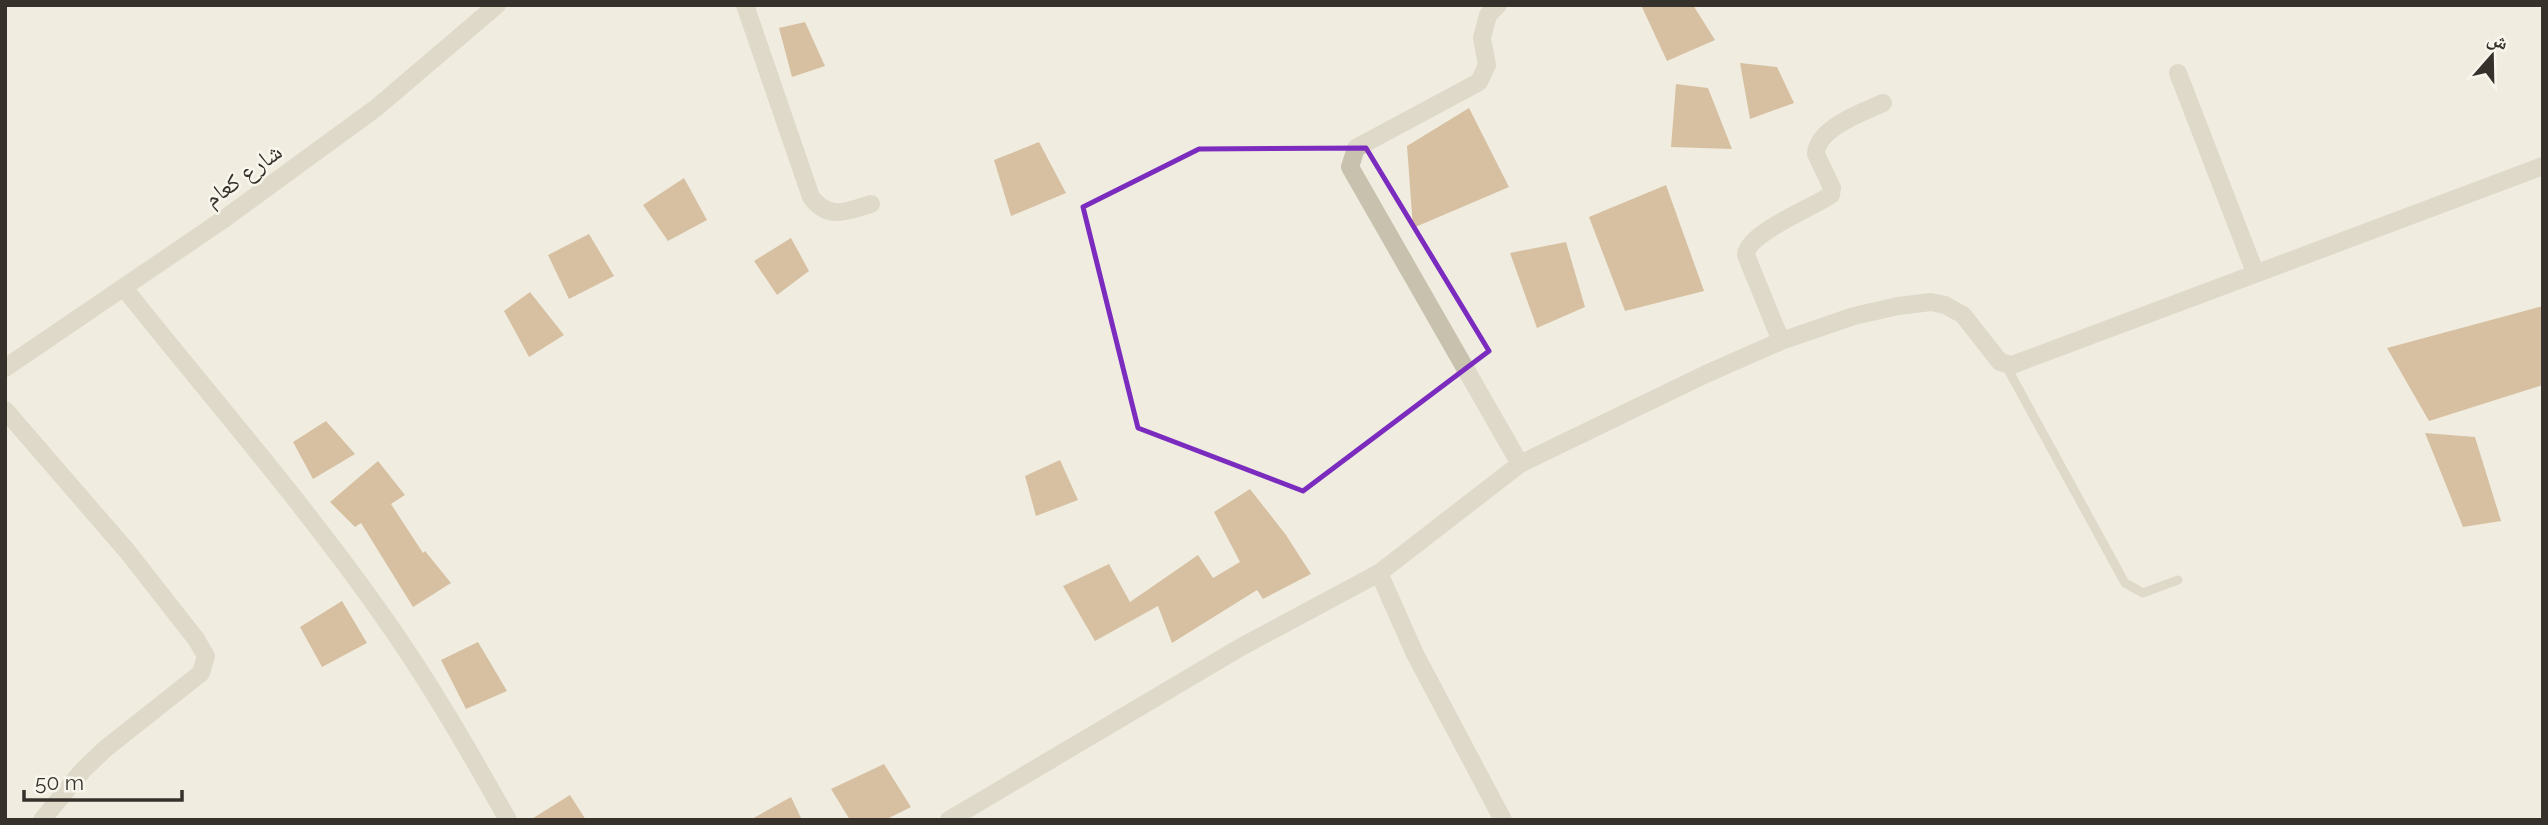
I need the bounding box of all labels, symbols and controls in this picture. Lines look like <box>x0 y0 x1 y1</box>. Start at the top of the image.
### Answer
north arrow <box>2457 21 2527 91</box>
text: ش <box>2484 26 2511 55</box>
street label: شارع كعام <box>198 137 289 214</box>
scale bar <box>24 758 182 802</box>
text: 50 m <box>35 770 84 795</box>

